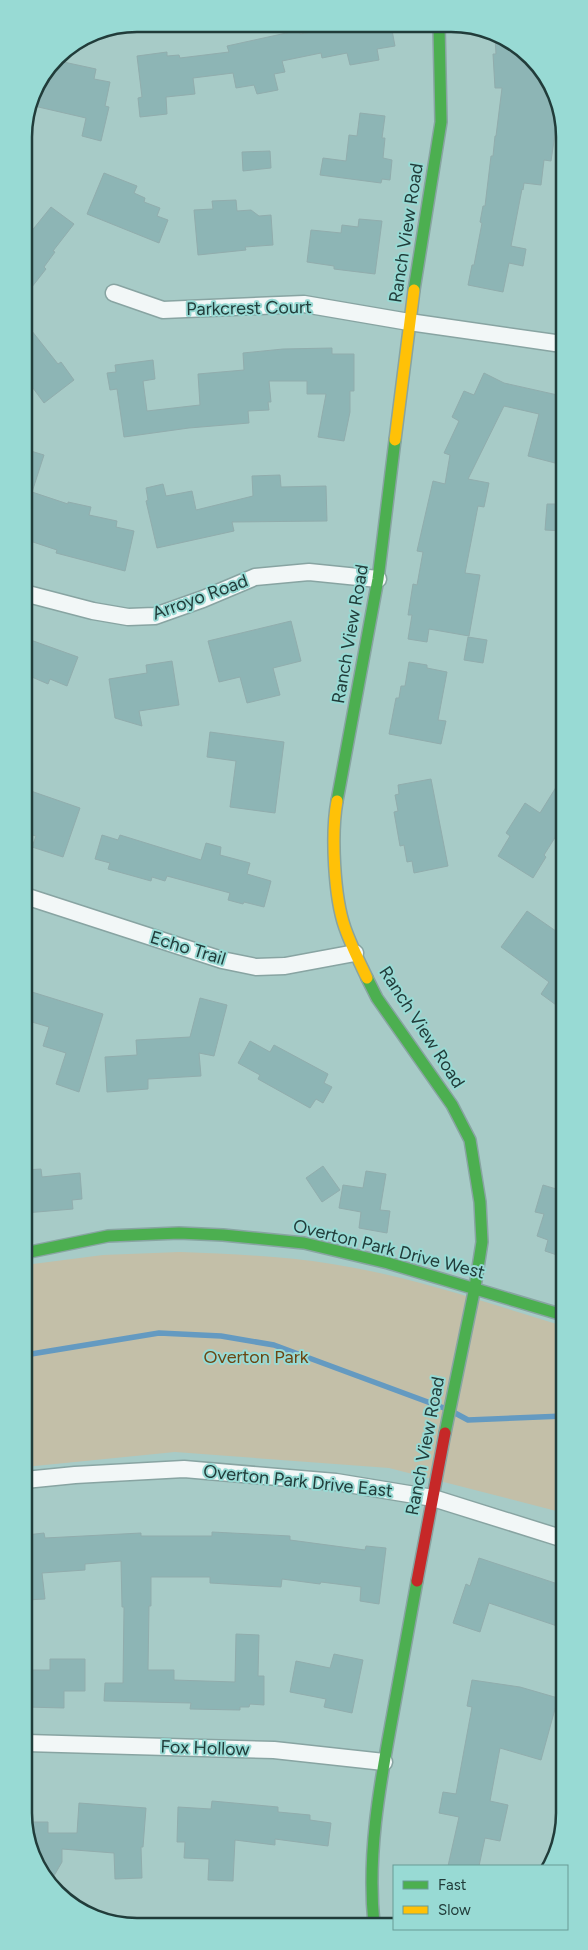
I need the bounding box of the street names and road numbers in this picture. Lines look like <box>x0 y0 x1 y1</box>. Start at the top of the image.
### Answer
street label: Ranch View Road <box>384 162 428 304</box>
street label: Parkcrest Court <box>186 296 312 320</box>
street label: Ranch View Road <box>327 563 373 705</box>
street label: Arroyo Road <box>149 570 251 624</box>
street label: Echo Trail <box>148 926 228 970</box>
street label: Ranch View Road <box>374 962 470 1092</box>
street label: Overton Park Drive West <box>291 1214 487 1284</box>
street label: Ranch View Road <box>401 1375 449 1517</box>
street label: Overton Park Drive East <box>202 1460 394 1502</box>
street label: Fox Hollow <box>160 1735 250 1761</box>

